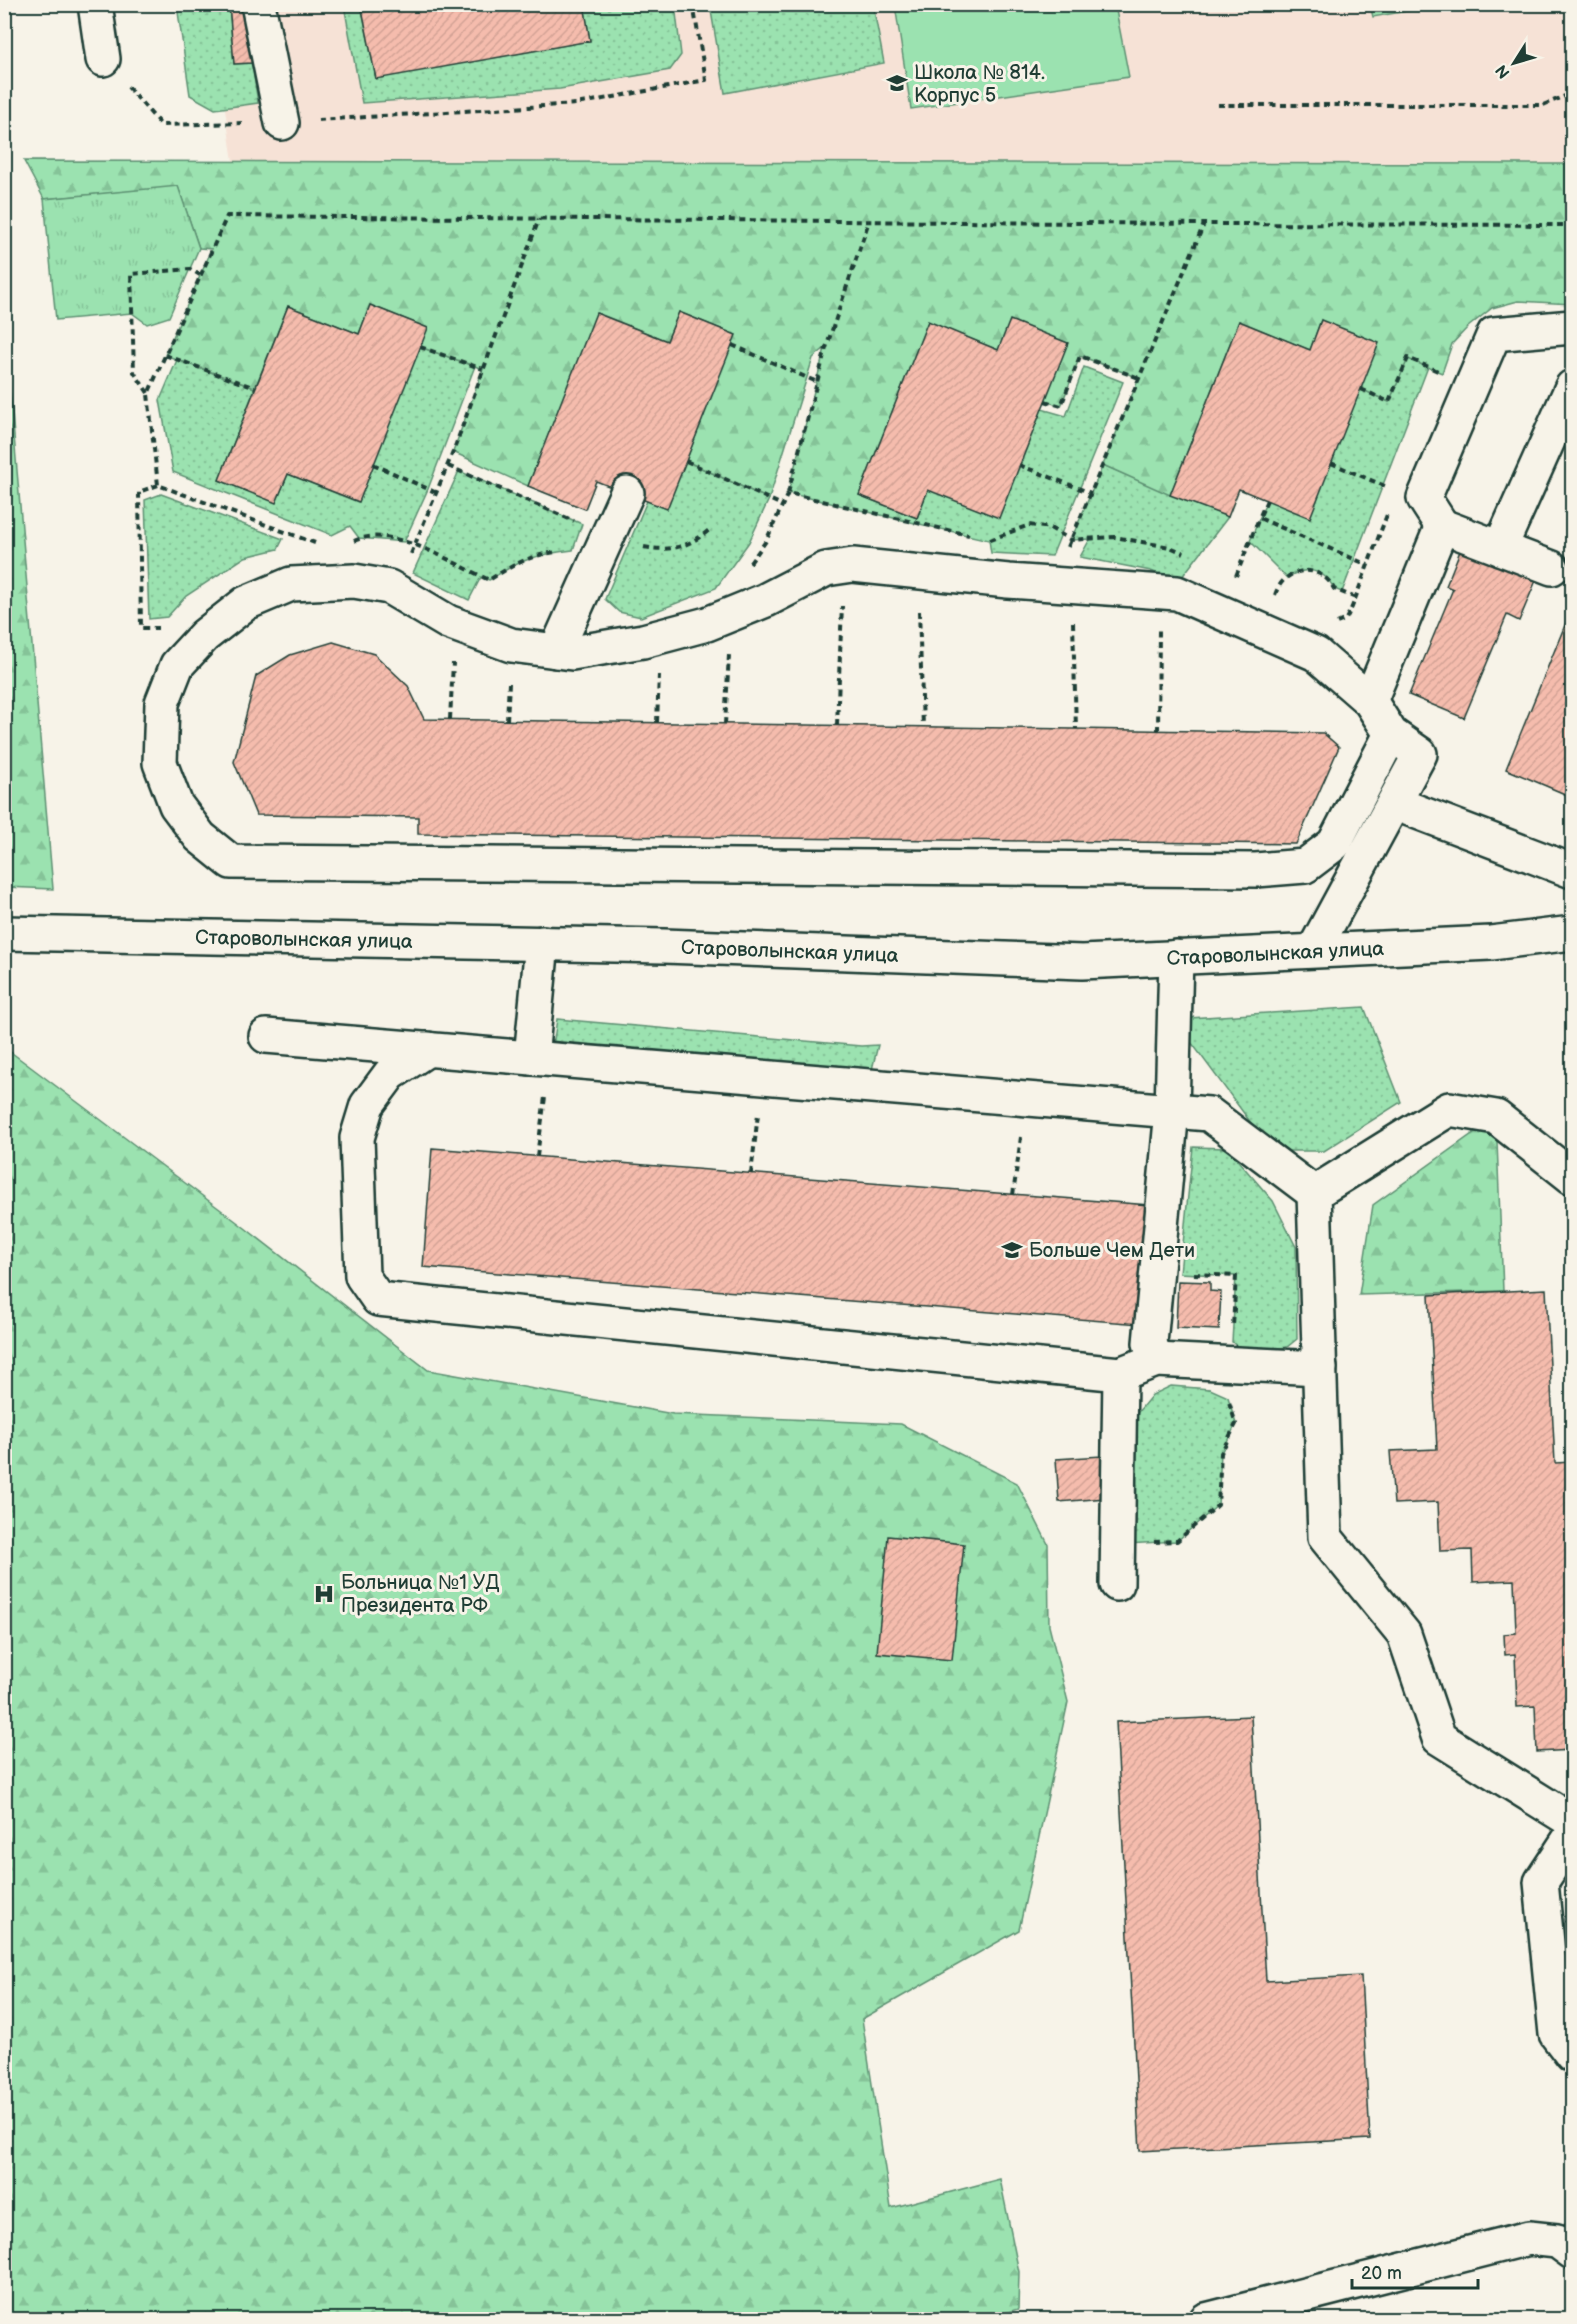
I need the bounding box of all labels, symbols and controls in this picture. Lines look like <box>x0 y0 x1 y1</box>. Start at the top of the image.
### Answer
north arrow <box>1484 33 1544 93</box>
place label: Школа № 814. Корпус 5 <box>914 61 1045 108</box>
text: N <box>1492 61 1514 82</box>
school or university icon: Школа № 814. Корпус 5 <box>885 71 909 95</box>
street label: Староволынская улица <box>195 926 413 954</box>
street label: Староволынская улица <box>681 936 899 968</box>
street label: Староволынская улица <box>1166 937 1385 971</box>
school or university icon: Больше Чем Дети <box>1000 1238 1024 1262</box>
place label: Больше Чем Дети <box>1029 1239 1195 1263</box>
place label: Больница №1 УД Президента РФ <box>341 1571 500 1618</box>
hospital icon: Больница №1 УД Президента РФ <box>312 1582 336 1606</box>
scale bar <box>1352 2252 1478 2290</box>
text: 20 m <box>1361 2263 1402 2284</box>

